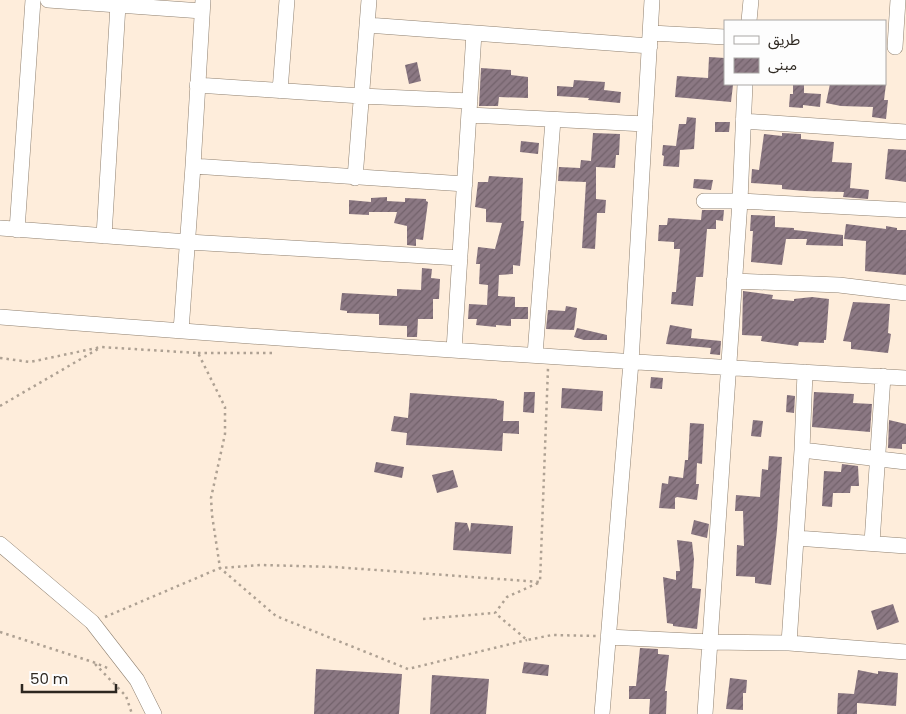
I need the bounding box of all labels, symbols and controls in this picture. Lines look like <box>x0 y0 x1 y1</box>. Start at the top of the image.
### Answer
legend <box>724 20 886 85</box>
text: طريق <box>768 29 800 50</box>
text: مبنى <box>768 54 797 75</box>
scale bar <box>22 662 116 694</box>
text: 50 m <box>30 668 68 689</box>

